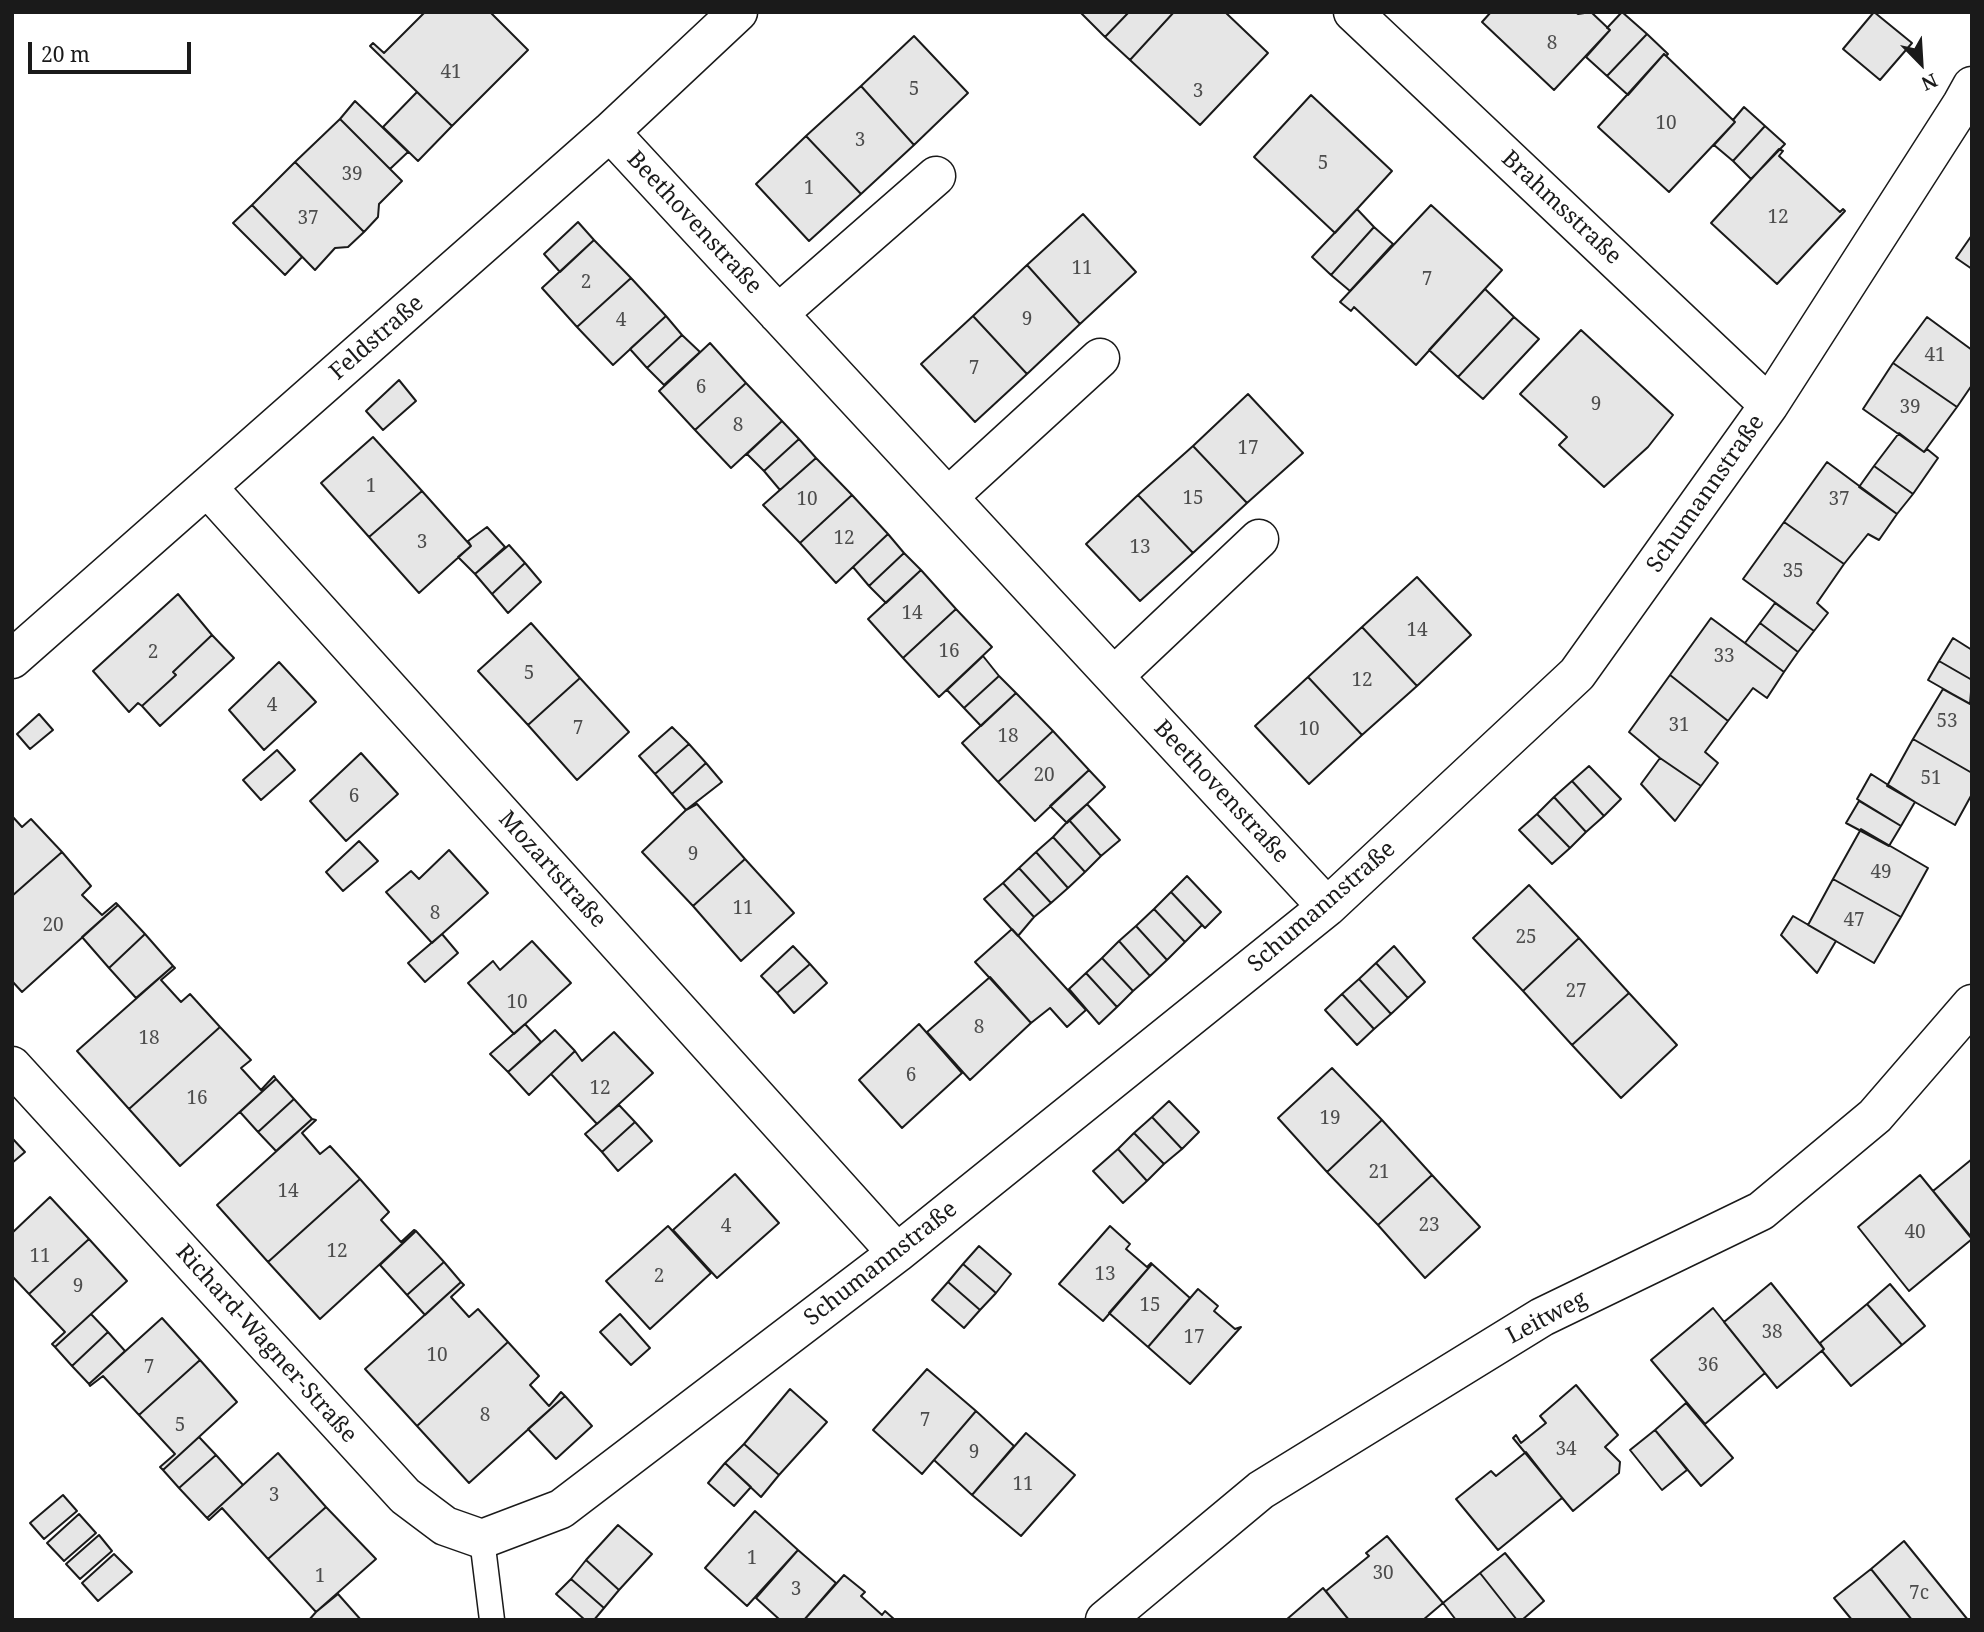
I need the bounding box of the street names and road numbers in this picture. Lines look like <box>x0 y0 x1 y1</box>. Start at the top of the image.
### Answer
street label: Brahmsstraße <box>1495 145 1627 271</box>
street label: Beethovenstraße <box>621 146 767 300</box>
street label: Feldstraße <box>324 290 430 386</box>
street label: Schumannstraße <box>1641 410 1771 578</box>
street label: Beethovenstraße <box>1148 715 1294 869</box>
street label: Mozartstraße <box>492 806 612 934</box>
street label: Schumannstraße <box>1243 835 1401 979</box>
street label: Schumannstraße <box>799 1196 963 1332</box>
street label: Richard-Wagner-Straße <box>170 1239 362 1449</box>
street label: Leitweg <box>1502 1285 1592 1351</box>

